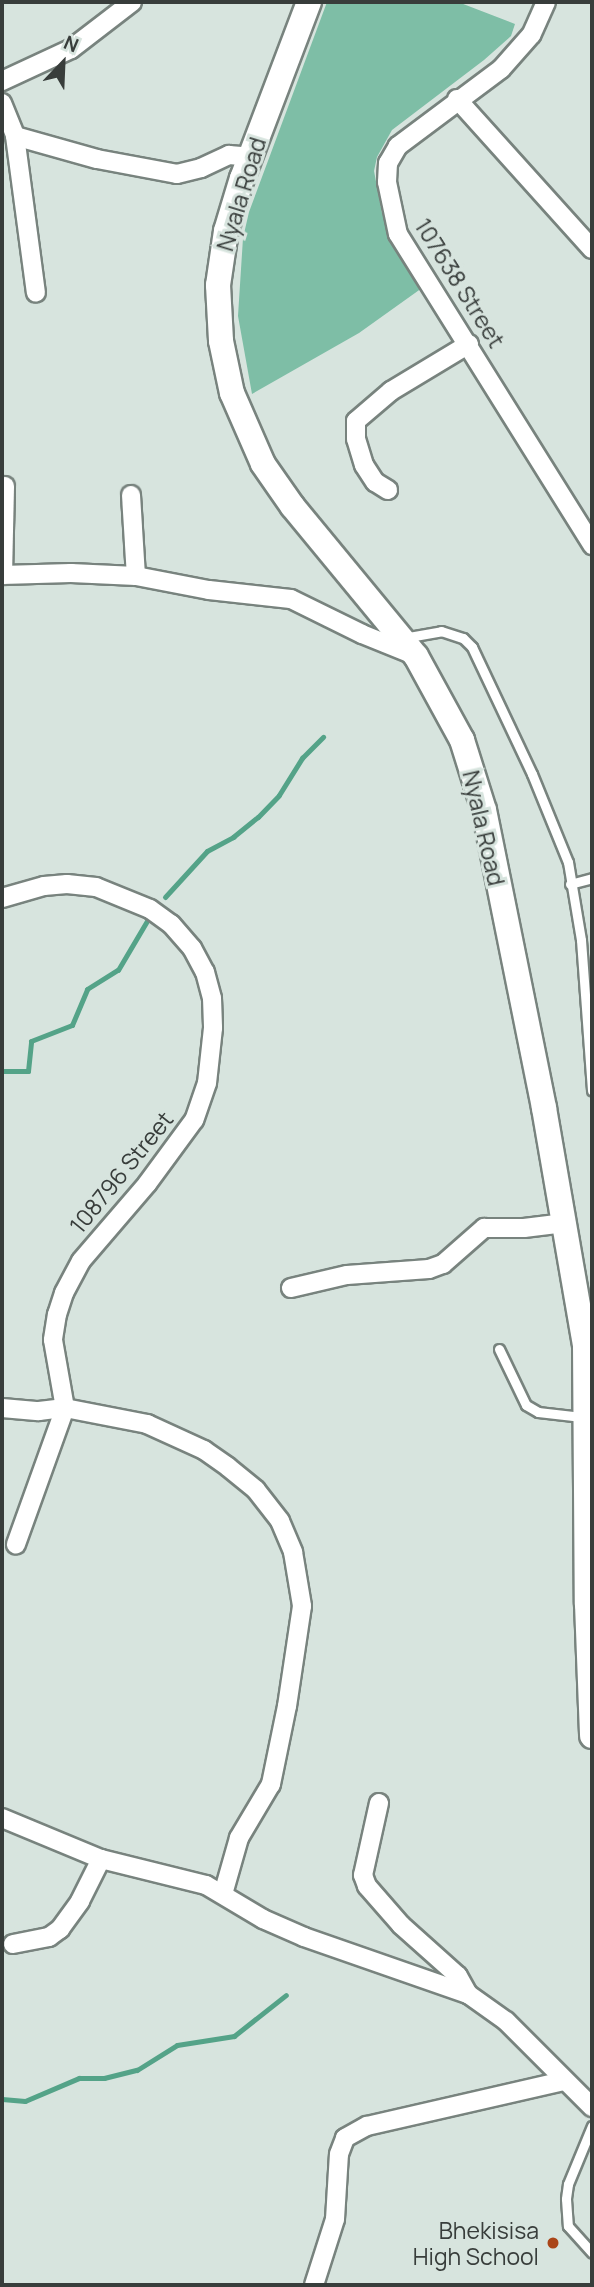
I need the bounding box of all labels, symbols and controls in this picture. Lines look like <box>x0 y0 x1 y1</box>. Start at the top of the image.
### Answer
north arrow <box>28 28 98 98</box>
text: N <box>60 29 83 58</box>
street label: Nyala Road <box>211 134 271 254</box>
street label: 107638 Street <box>409 213 511 353</box>
street label: Nyala Road <box>457 768 511 888</box>
street label: 108796 Street <box>64 1106 178 1238</box>
place label: Bhekisisa High School <box>413 2216 539 2270</box>
marker: Bhekisisa High School <box>545 2235 561 2251</box>

